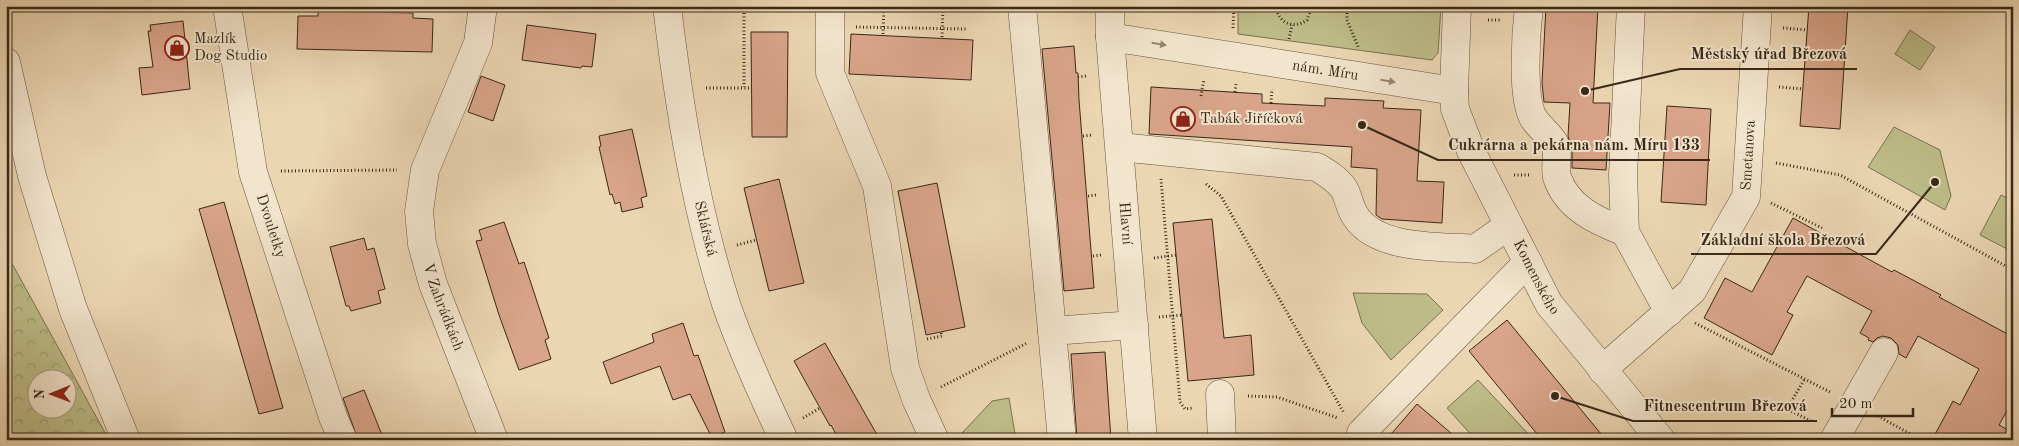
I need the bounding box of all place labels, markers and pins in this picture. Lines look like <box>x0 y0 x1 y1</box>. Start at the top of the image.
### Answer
place label: Mazlík Dog Studio <box>194 32 267 64</box>
shop icon: Mazlík Dog Studio <box>164 35 190 61</box>
callout: Městský úřad Březová <box>1680 38 1857 69</box>
shop icon: Tabák Jiříčková <box>1170 106 1196 132</box>
place label: Tabák Jiříčková <box>1200 112 1303 127</box>
callout: Cukrárna a pekárna nám. Míru 133 <box>1438 129 1710 160</box>
callout: Základní škola Březová <box>1691 223 1876 254</box>
callout: Fitnescentrum Březová <box>1633 390 1817 421</box>

